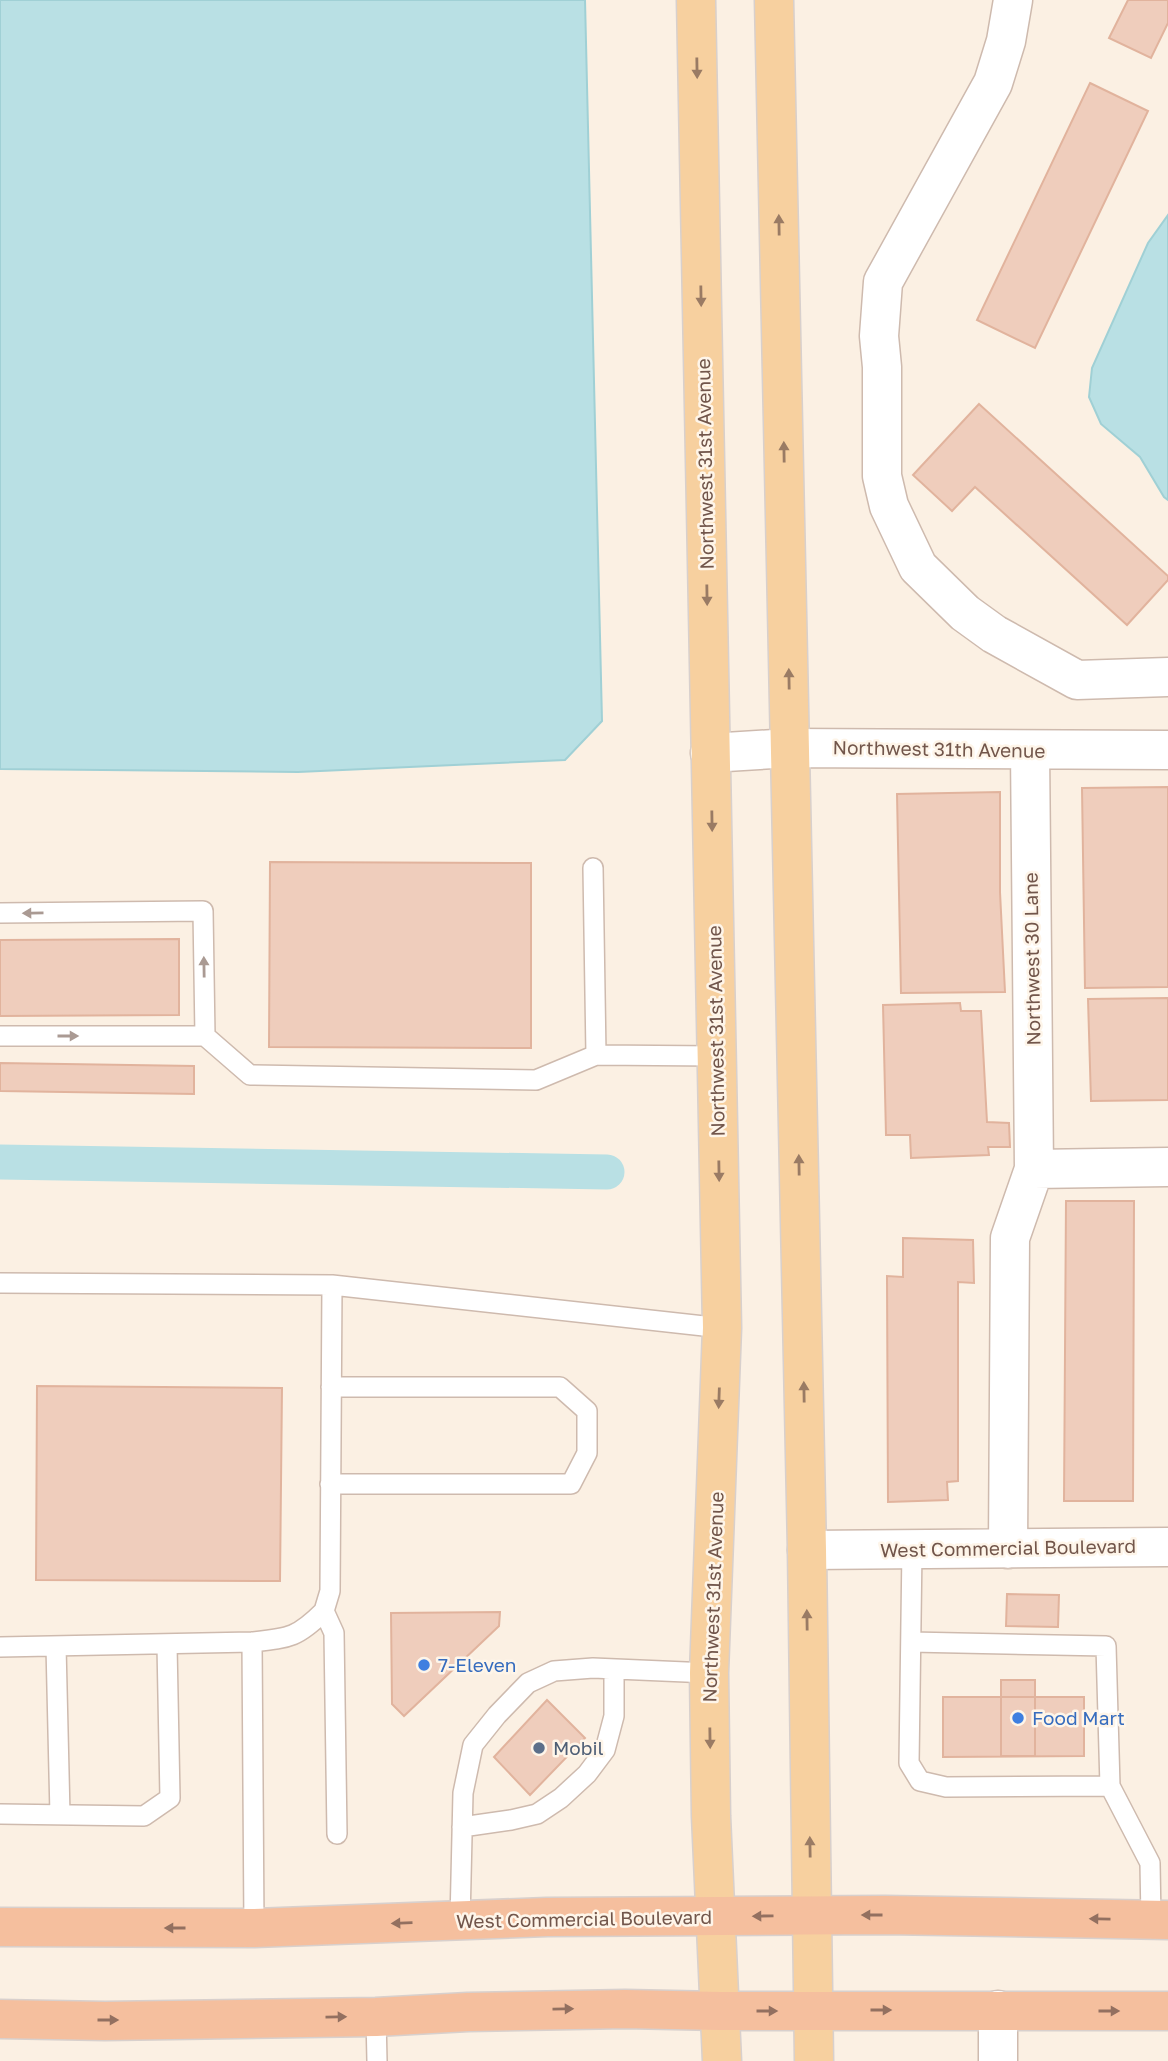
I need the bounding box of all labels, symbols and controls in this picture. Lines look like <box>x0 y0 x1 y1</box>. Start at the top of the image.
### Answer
one-way arrow <box>691 57 703 79</box>
one-way arrow <box>773 213 785 235</box>
one-way arrow <box>696 285 707 307</box>
street label: Northwest 31st Avenue <box>691 358 718 570</box>
one-way arrow <box>778 441 789 463</box>
one-way arrow <box>702 584 713 606</box>
one-way arrow <box>783 668 794 690</box>
street label: Northwest 31th Avenue <box>832 735 1046 762</box>
one-way arrow <box>706 810 718 832</box>
street label: Northwest 30 Lane <box>1018 872 1045 1046</box>
one-way arrow <box>21 907 43 919</box>
street label: Northwest 31st Avenue <box>702 925 729 1137</box>
one-way arrow <box>198 956 210 978</box>
one-way arrow <box>57 1030 79 1042</box>
one-way arrow <box>793 1154 804 1176</box>
one-way arrow <box>713 1160 724 1182</box>
one-way arrow <box>798 1381 809 1403</box>
one-way arrow <box>714 1387 725 1409</box>
street label: Northwest 31st Avenue <box>697 1491 728 1703</box>
street label: West Commercial Boulevard <box>880 1534 1136 1561</box>
one-way arrow <box>802 1609 813 1631</box>
place label: 7-Eleven <box>438 1653 516 1676</box>
marker: 7-Eleven <box>416 1657 432 1673</box>
place label: Food Mart <box>1032 1706 1125 1729</box>
marker: Food Mart <box>1010 1710 1026 1726</box>
one-way arrow <box>704 1727 716 1749</box>
place label: Mobil <box>553 1736 604 1759</box>
marker: Mobil <box>531 1740 547 1756</box>
one-way arrow <box>804 1836 815 1858</box>
street label: West Commercial Boulevard <box>456 1905 712 1932</box>
one-way arrow <box>861 1909 883 1921</box>
one-way arrow <box>752 1911 774 1922</box>
one-way arrow <box>1089 1913 1111 1925</box>
one-way arrow <box>391 1918 413 1929</box>
one-way arrow <box>164 1923 186 1934</box>
one-way arrow <box>552 2004 574 2015</box>
one-way arrow <box>870 2004 892 2016</box>
one-way arrow <box>756 2005 778 2017</box>
one-way arrow <box>1098 2005 1120 2017</box>
one-way arrow <box>325 2012 347 2023</box>
one-way arrow <box>97 2015 119 2026</box>

